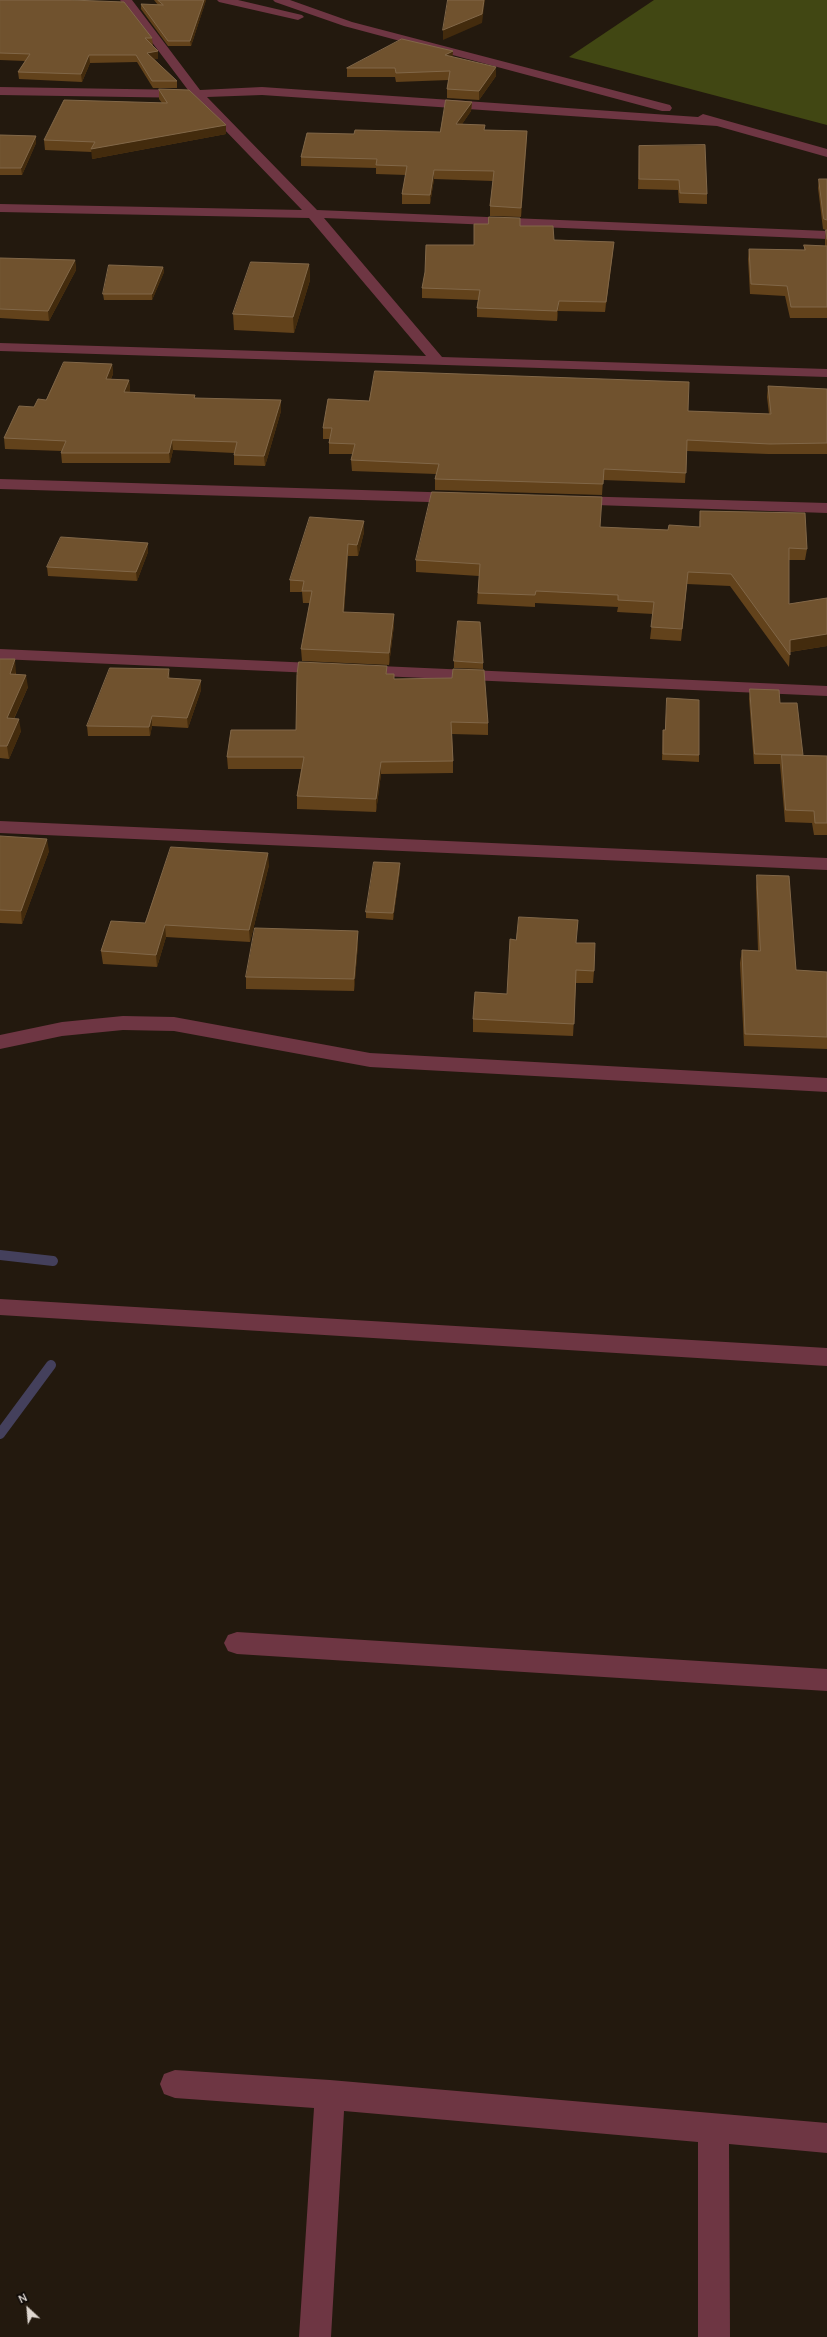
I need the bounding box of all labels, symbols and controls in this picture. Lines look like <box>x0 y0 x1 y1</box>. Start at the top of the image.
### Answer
north arrow <box>8 2289 48 2329</box>
text: N <box>16 2289 29 2306</box>

